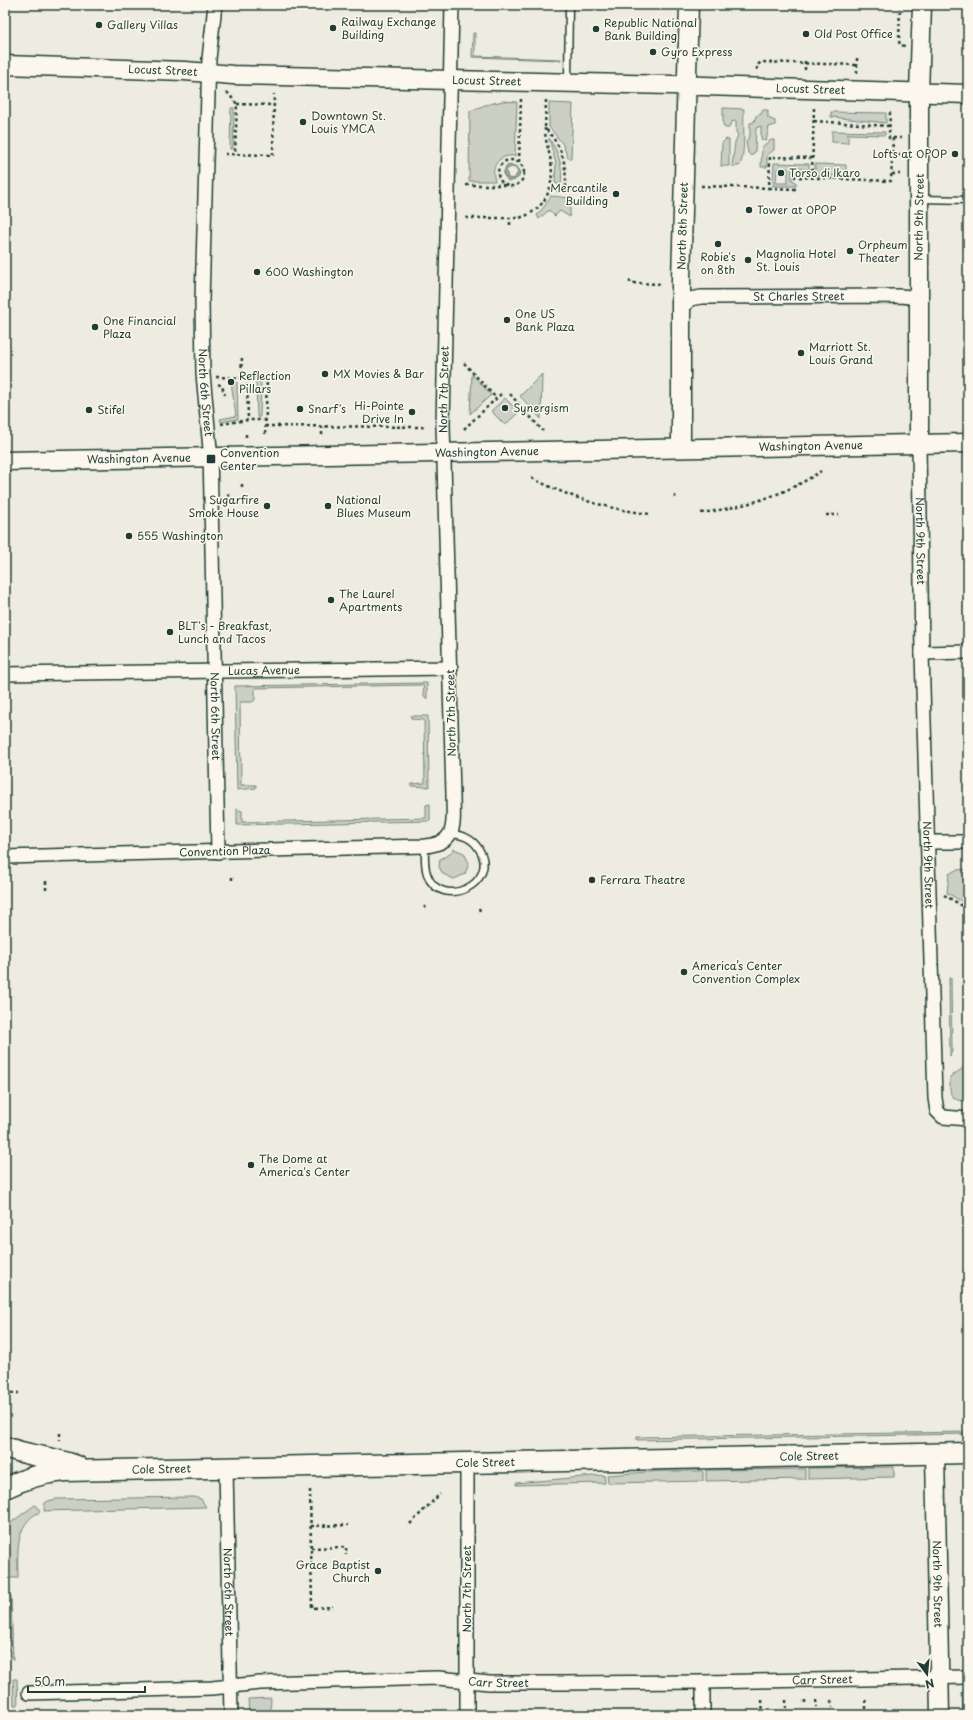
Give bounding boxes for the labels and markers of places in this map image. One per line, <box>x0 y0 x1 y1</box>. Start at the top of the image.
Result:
place label: Railway Exchange Building <box>341 13 436 43</box>
place label: Republic National Bank Building <box>604 14 697 44</box>
place label: Gallery Villas <box>107 16 178 33</box>
marker: Gallery Villas <box>94 20 104 30</box>
marker: Railway Exchange Building <box>328 23 338 33</box>
marker: Republic National Bank Building <box>591 24 601 34</box>
place label: Old Post Office <box>814 25 893 42</box>
marker: Old Post Office <box>801 29 811 39</box>
place label: Gyro Express <box>661 43 732 60</box>
marker: Gyro Express <box>648 47 658 57</box>
place label: Downtown St. Louis YMCA <box>311 107 386 137</box>
marker: Downtown St. Louis YMCA <box>298 117 308 127</box>
place label: Lofts at OPOP <box>873 145 947 162</box>
marker: Lofts at OPOP <box>950 149 960 159</box>
place label: Torso di Ikaro <box>789 164 860 181</box>
marker: Torso di Ikaro <box>776 168 786 178</box>
place label: Mercantile Building <box>550 179 608 209</box>
marker: Mercantile Building <box>611 189 621 199</box>
place label: Tower at OPOP <box>757 201 837 218</box>
marker: Tower at OPOP <box>744 205 754 215</box>
place label: Orpheum Theater <box>858 236 907 266</box>
marker: Robie's on 8th <box>713 239 723 249</box>
place label: Magnolia Hotel St. Louis <box>756 245 836 275</box>
marker: Orpheum Theater <box>845 246 855 256</box>
place label: Robie's on 8th <box>700 248 736 278</box>
marker: Magnolia Hotel St. Louis <box>743 255 753 265</box>
place label: 600 Washington <box>265 263 354 280</box>
marker: 600 Washington <box>252 267 262 277</box>
place label: One US Bank Plaza <box>515 305 575 335</box>
place label: One Financial Plaza <box>103 312 176 342</box>
marker: One US Bank Plaza <box>502 315 512 325</box>
marker: One Financial Plaza <box>90 322 100 332</box>
place label: Marriott St. Louis Grand <box>809 338 873 368</box>
marker: Marriott St. Louis Grand <box>796 348 806 358</box>
place label: MX Movies & Bar <box>333 365 424 382</box>
place label: Reflection Pillars <box>239 367 291 397</box>
marker: MX Movies & Bar <box>320 369 330 379</box>
marker: Reflection Pillars <box>226 377 236 387</box>
place label: Hi-Pointe Drive In <box>354 397 404 427</box>
place label: Synergism <box>513 399 569 416</box>
place label: Snarf's <box>308 400 346 417</box>
place label: Stifel <box>97 401 125 418</box>
marker: Synergism <box>500 403 510 413</box>
marker: Snarf's <box>295 404 305 414</box>
marker: Stifel <box>84 405 94 415</box>
marker: Hi-Pointe Drive In <box>407 407 417 417</box>
place label: Convention Center <box>220 444 279 474</box>
marker: Convention Center <box>205 453 217 465</box>
place label: Sugarfire Smoke House <box>188 491 259 521</box>
place label: National Blues Museum <box>336 491 411 521</box>
marker: Sugarfire Smoke House <box>262 501 272 511</box>
marker: National Blues Museum <box>323 501 333 511</box>
place label: 555 Washington <box>137 527 223 544</box>
marker: 555 Washington <box>124 531 134 541</box>
place label: The Laurel Apartments <box>339 585 403 615</box>
marker: The Laurel Apartments <box>326 595 336 605</box>
place label: BLT's - Breakfast, Lunch and Tacos <box>178 617 272 647</box>
marker: BLT's - Breakfast, Lunch and Tacos <box>165 627 175 637</box>
place label: Ferrara Theatre <box>600 871 685 888</box>
marker: Ferrara Theatre <box>587 875 597 885</box>
place label: America’s Center Convention Complex <box>692 957 800 987</box>
marker: America’s Center Convention Complex <box>679 967 689 977</box>
place label: The Dome at America's Center <box>259 1150 351 1180</box>
marker: The Dome at America's Center <box>246 1160 256 1170</box>
place label: Grace Baptist Church <box>296 1556 370 1586</box>
marker: Grace Baptist Church <box>373 1566 383 1576</box>

